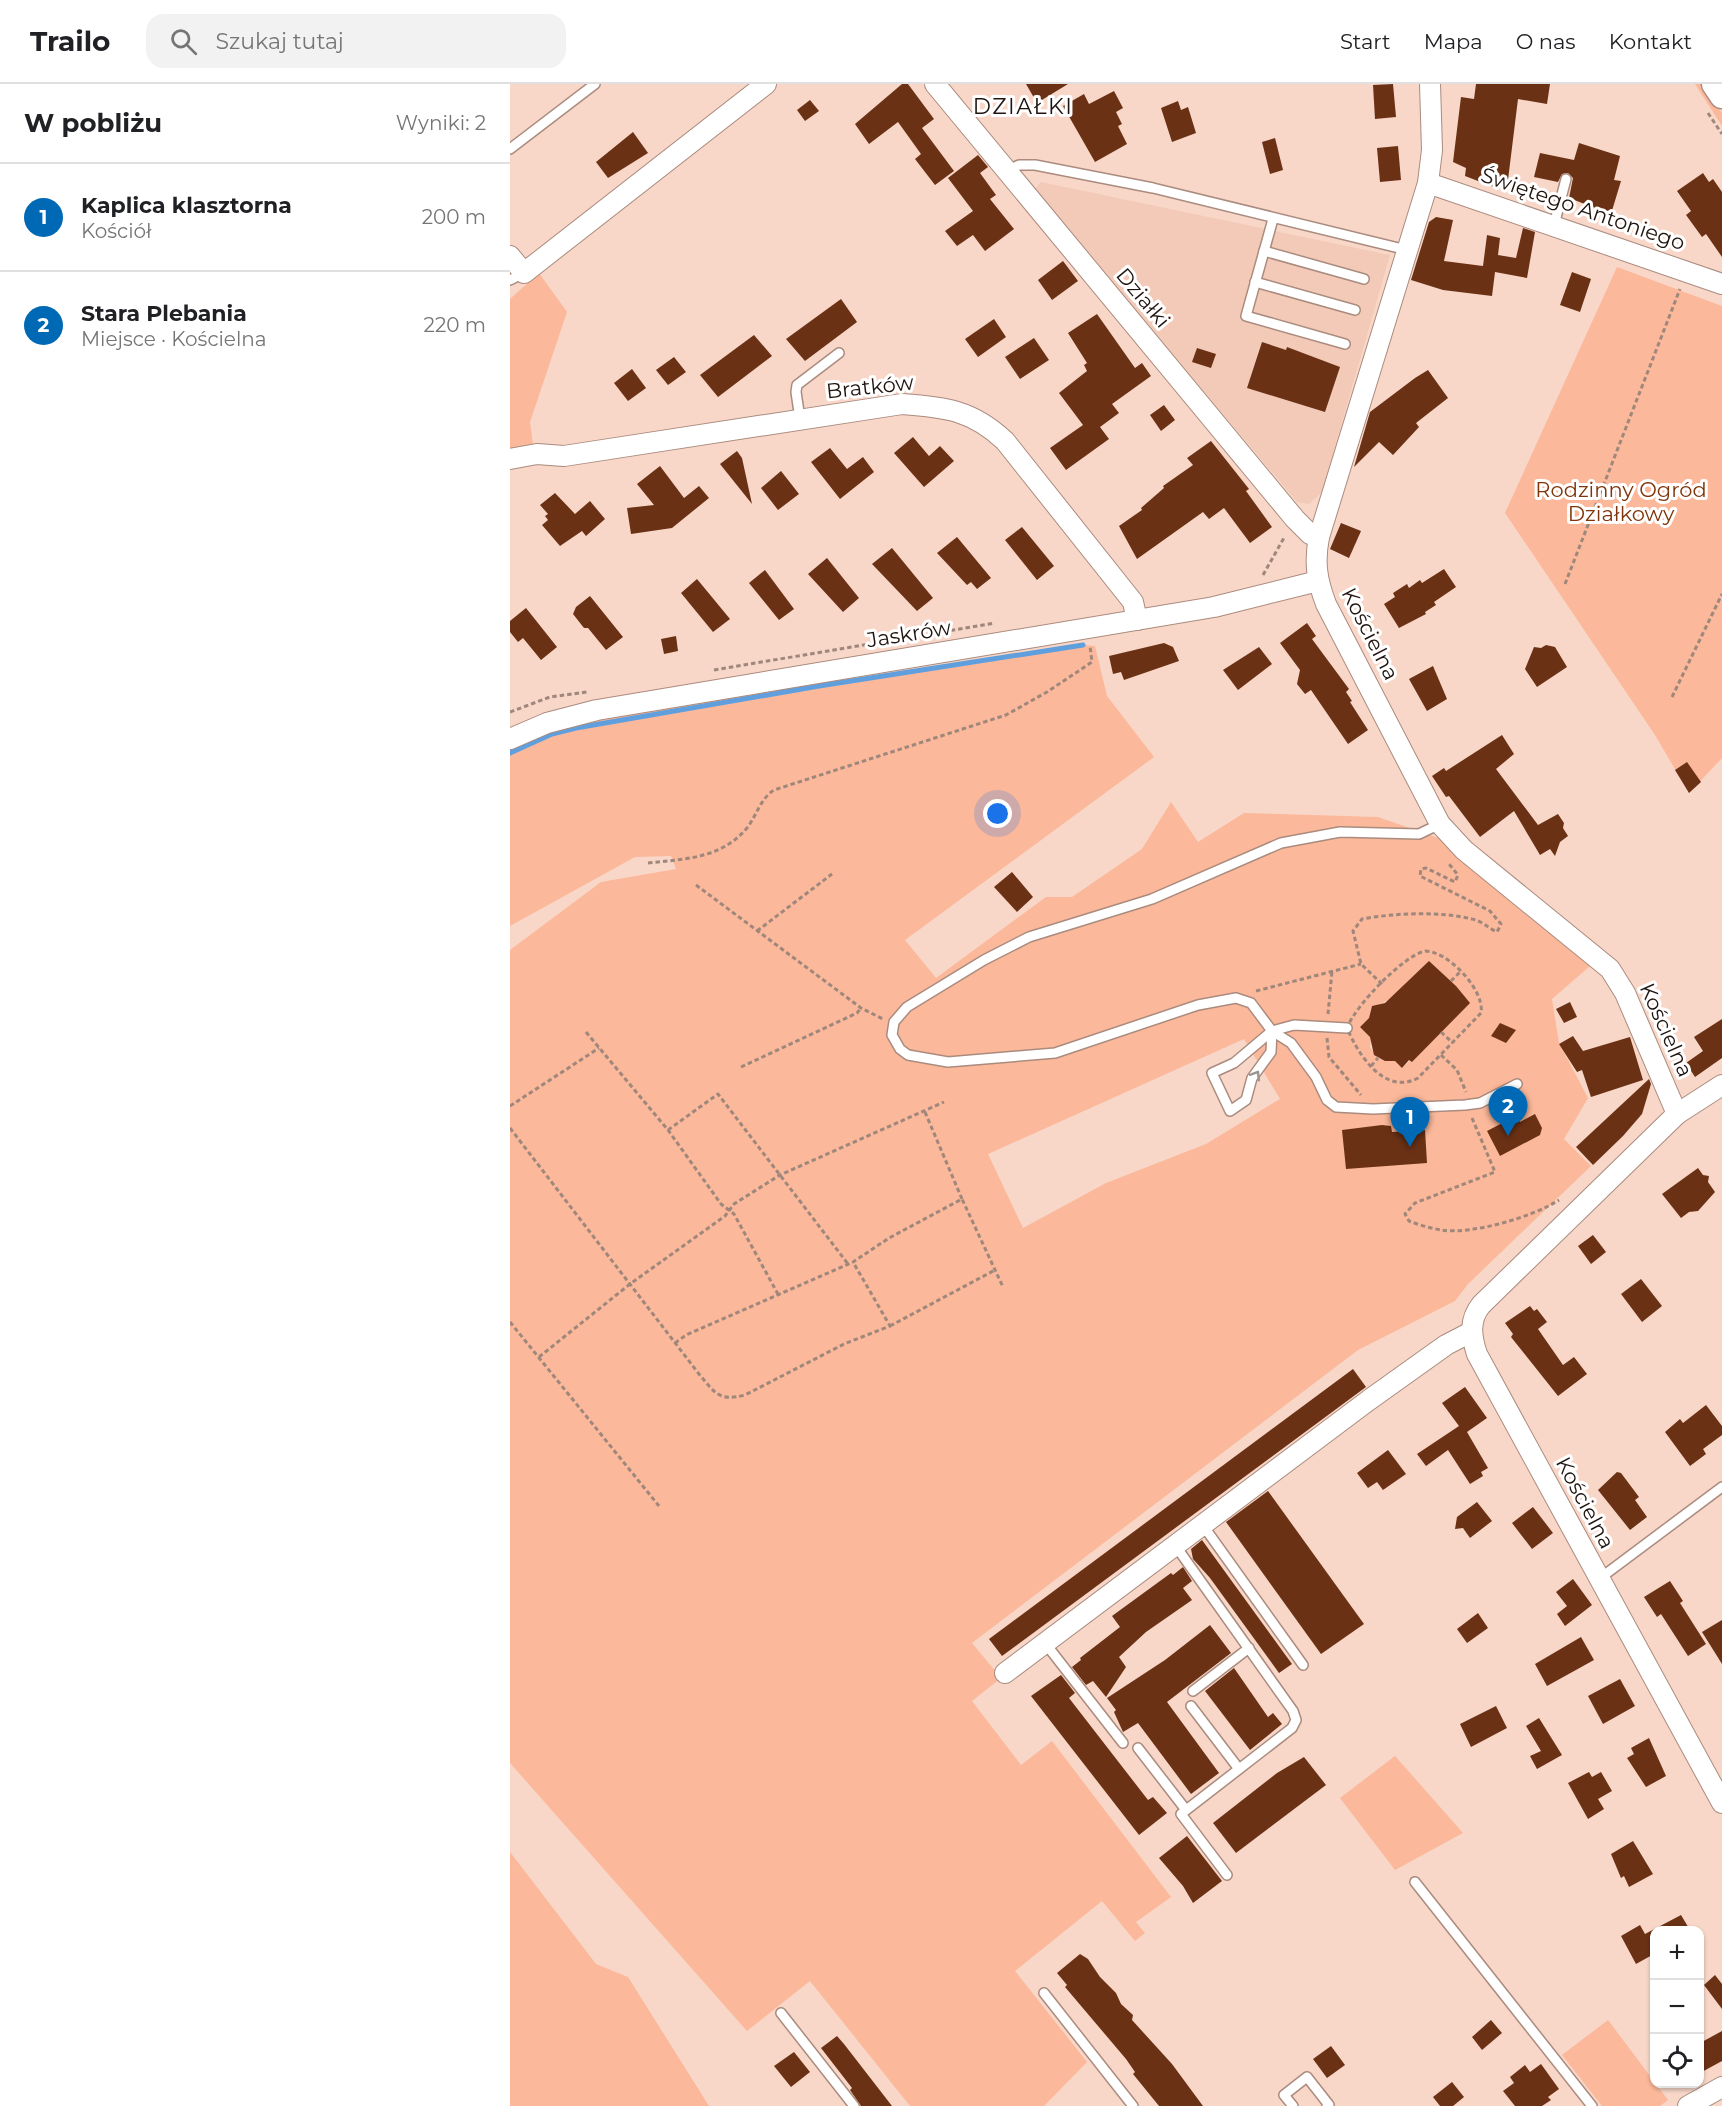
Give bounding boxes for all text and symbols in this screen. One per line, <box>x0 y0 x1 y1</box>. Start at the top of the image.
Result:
search box <box>146 14 566 68</box>
text: Trailo <box>30 24 110 58</box>
icon: search <box>167 25 200 58</box>
text: Szukaj tutaj <box>215 28 344 55</box>
text: Start <box>1340 29 1391 54</box>
text: Mapa <box>1424 29 1483 54</box>
text: O nas <box>1516 29 1576 54</box>
text: Kontakt <box>1609 29 1692 54</box>
district label: DZIAŁKI <box>973 93 1073 120</box>
text: W pobliżu <box>24 107 162 139</box>
text: Wyniki: 2 <box>396 111 486 135</box>
street label: Świętego Antoniego <box>1478 162 1688 255</box>
text: Kaplica klasztorna <box>81 192 292 219</box>
text: 1 <box>40 205 47 229</box>
text: 200 m <box>422 205 486 229</box>
text: Kościół <box>81 219 152 243</box>
street label: Działki <box>1111 263 1176 333</box>
text: Stara Plebania <box>81 300 247 327</box>
text: 2 <box>38 313 49 337</box>
text: 220 m <box>424 313 486 337</box>
text: Miejsce · Kościelna <box>81 327 267 351</box>
street label: Bratków <box>825 369 915 404</box>
park label: Rodzinny Ogród Działkowy <box>1535 477 1707 526</box>
street label: Kościelna <box>1337 584 1404 684</box>
street label: Jaskrów <box>864 614 953 653</box>
your location <box>983 799 1012 828</box>
street label: Kościelna <box>1635 979 1698 1081</box>
one-way arrow <box>1249 1070 1260 1081</box>
pin: 2 <box>1488 1086 1528 1136</box>
pin: 1 <box>1390 1098 1430 1147</box>
street label: Kościelna <box>1551 1453 1620 1553</box>
map controls <box>1650 1926 1704 2088</box>
button: + <box>1650 1926 1704 1980</box>
button: − <box>1650 1980 1704 2034</box>
button: locate <box>1650 2034 1704 2088</box>

